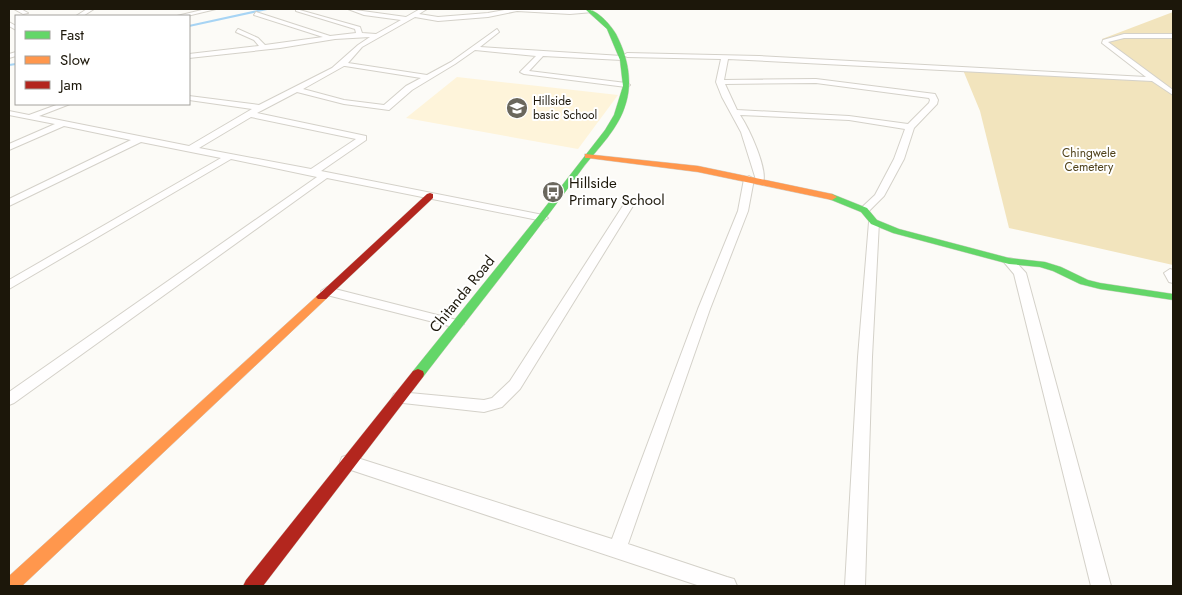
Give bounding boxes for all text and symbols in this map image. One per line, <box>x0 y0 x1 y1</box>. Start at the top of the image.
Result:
legend <box>15 15 190 105</box>
text: Fast <box>60 24 84 46</box>
text: Slow <box>60 49 91 71</box>
text: Jam <box>58 74 83 96</box>
place label: Hillside basic School <box>533 92 597 124</box>
school or university icon: Hillside basic School <box>505 96 529 120</box>
park label: Chingwele Cemetery <box>1062 144 1116 176</box>
place label: Hillside Primary School <box>569 172 665 211</box>
bus stop icon: Hillside Primary School <box>541 180 565 204</box>
street label: Chitanda Road <box>424 251 500 337</box>

